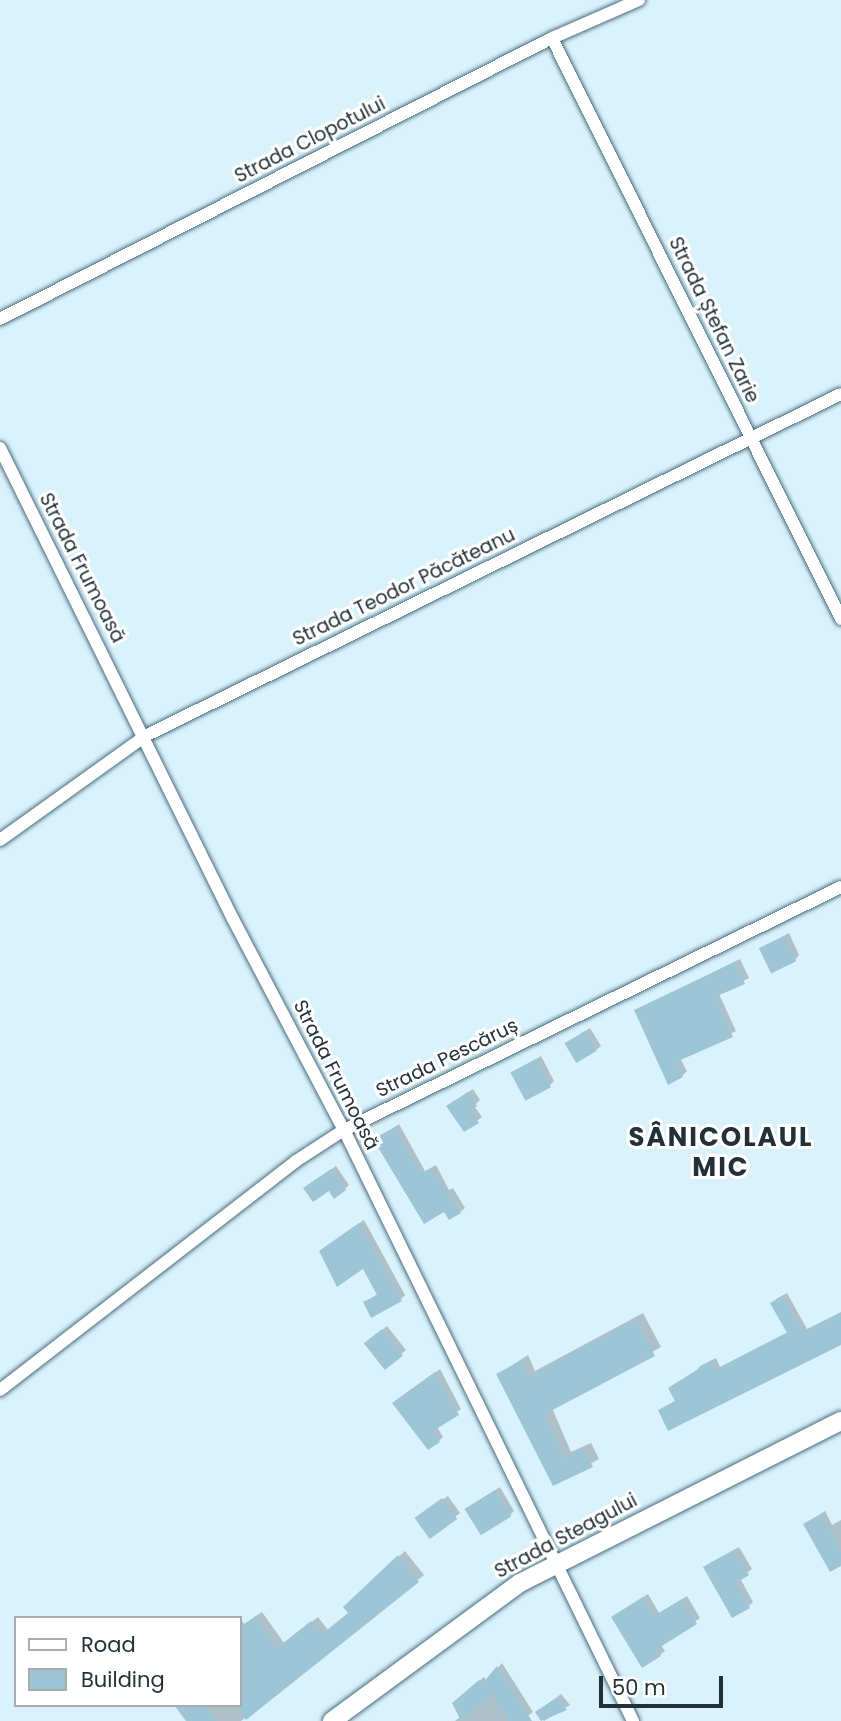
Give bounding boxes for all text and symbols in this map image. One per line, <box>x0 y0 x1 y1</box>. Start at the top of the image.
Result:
street label: Strada Clopotului <box>231 92 389 188</box>
street label: Strada Ștefan Zarie <box>664 233 764 407</box>
street label: Strada Frumoasă <box>34 489 130 647</box>
street label: Strada Teodor Păcăteanu <box>289 523 519 651</box>
street label: Strada Frumoasă <box>288 996 384 1154</box>
street label: Strada Pescăruș <box>372 1014 522 1102</box>
district label: SÂNICOLAUL MIC <box>630 1122 812 1184</box>
street label: Strada Steagului <box>491 1489 641 1583</box>
legend <box>14 1616 242 1707</box>
text: Road <box>81 1630 136 1659</box>
scale bar <box>603 1662 727 1706</box>
text: Building <box>81 1665 165 1694</box>
text: 50 m <box>612 1673 666 1702</box>

